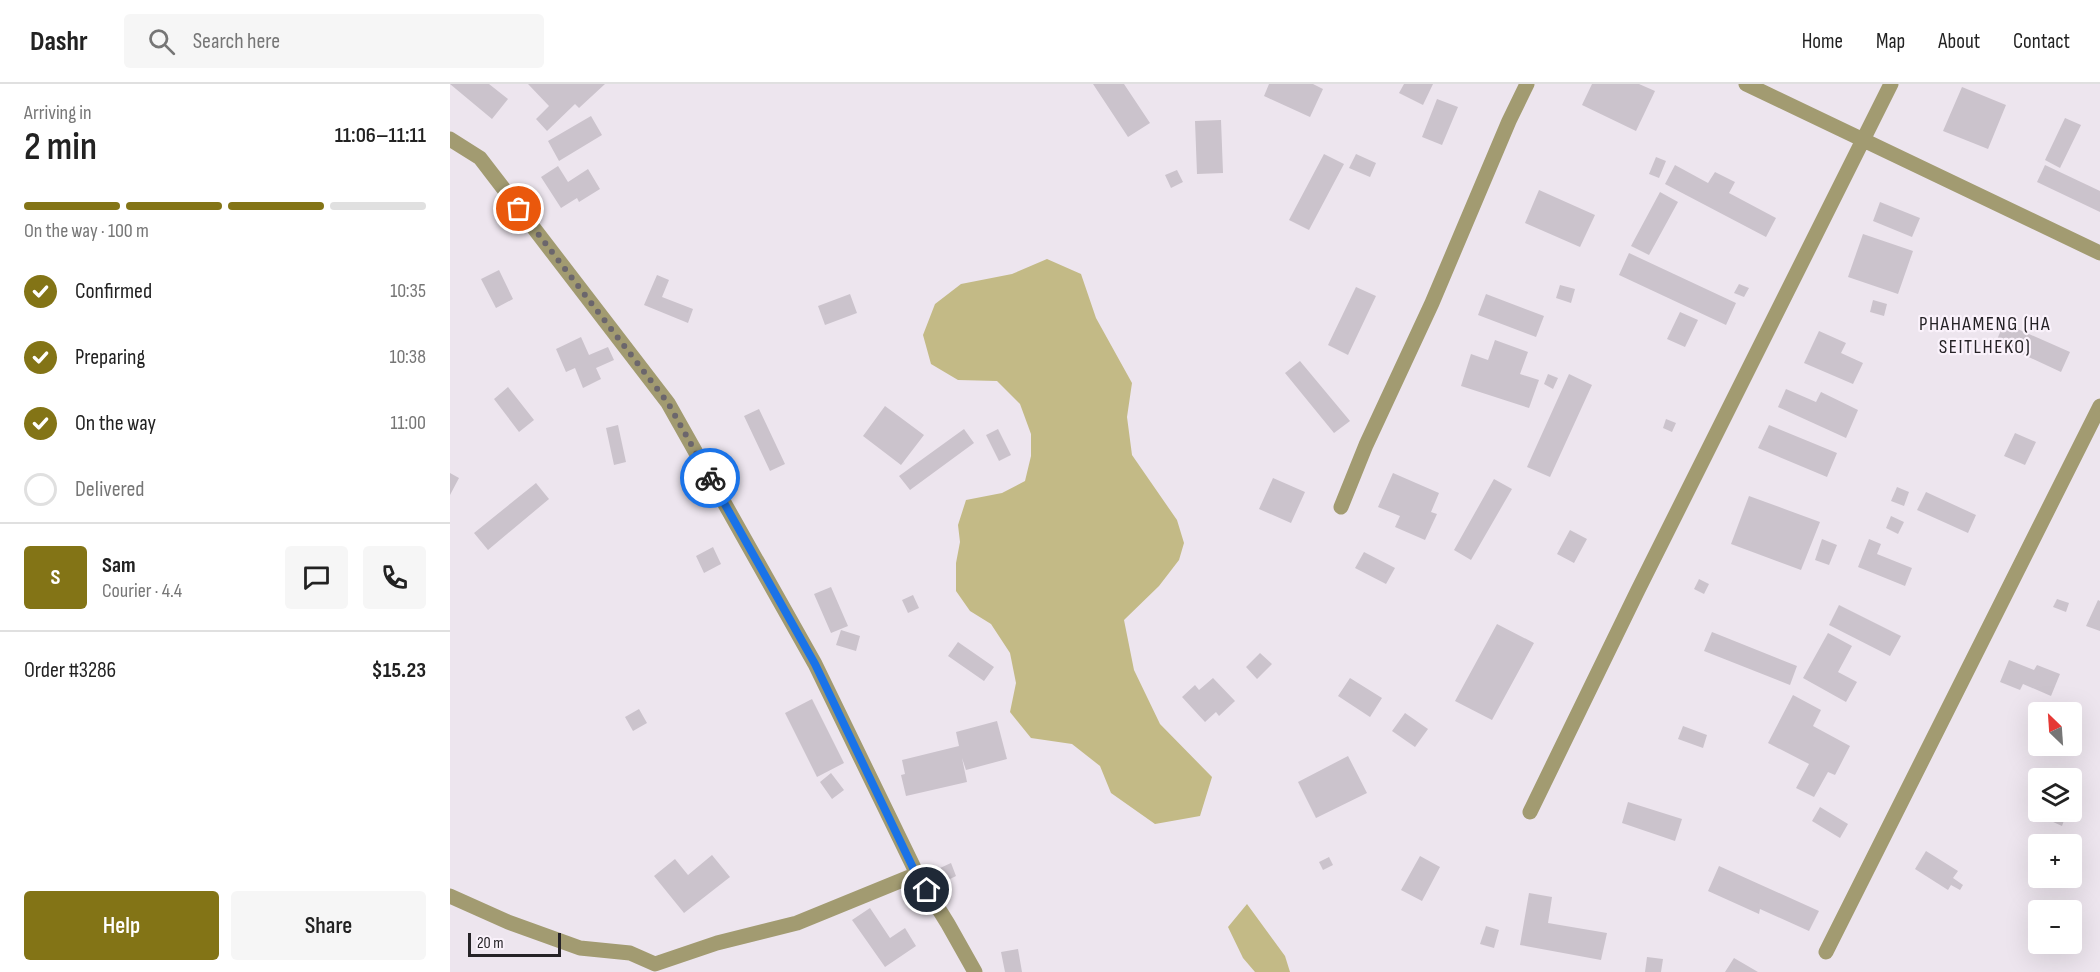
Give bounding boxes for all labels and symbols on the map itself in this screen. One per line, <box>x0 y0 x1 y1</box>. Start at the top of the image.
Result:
pin <box>493 183 544 234</box>
district label: PHAHAMENG (HA SEITLHEKO) <box>1919 312 2051 359</box>
courier <box>680 448 740 508</box>
north arrow <box>2028 702 2082 756</box>
pin <box>901 864 952 915</box>
scale bar <box>468 930 561 958</box>

